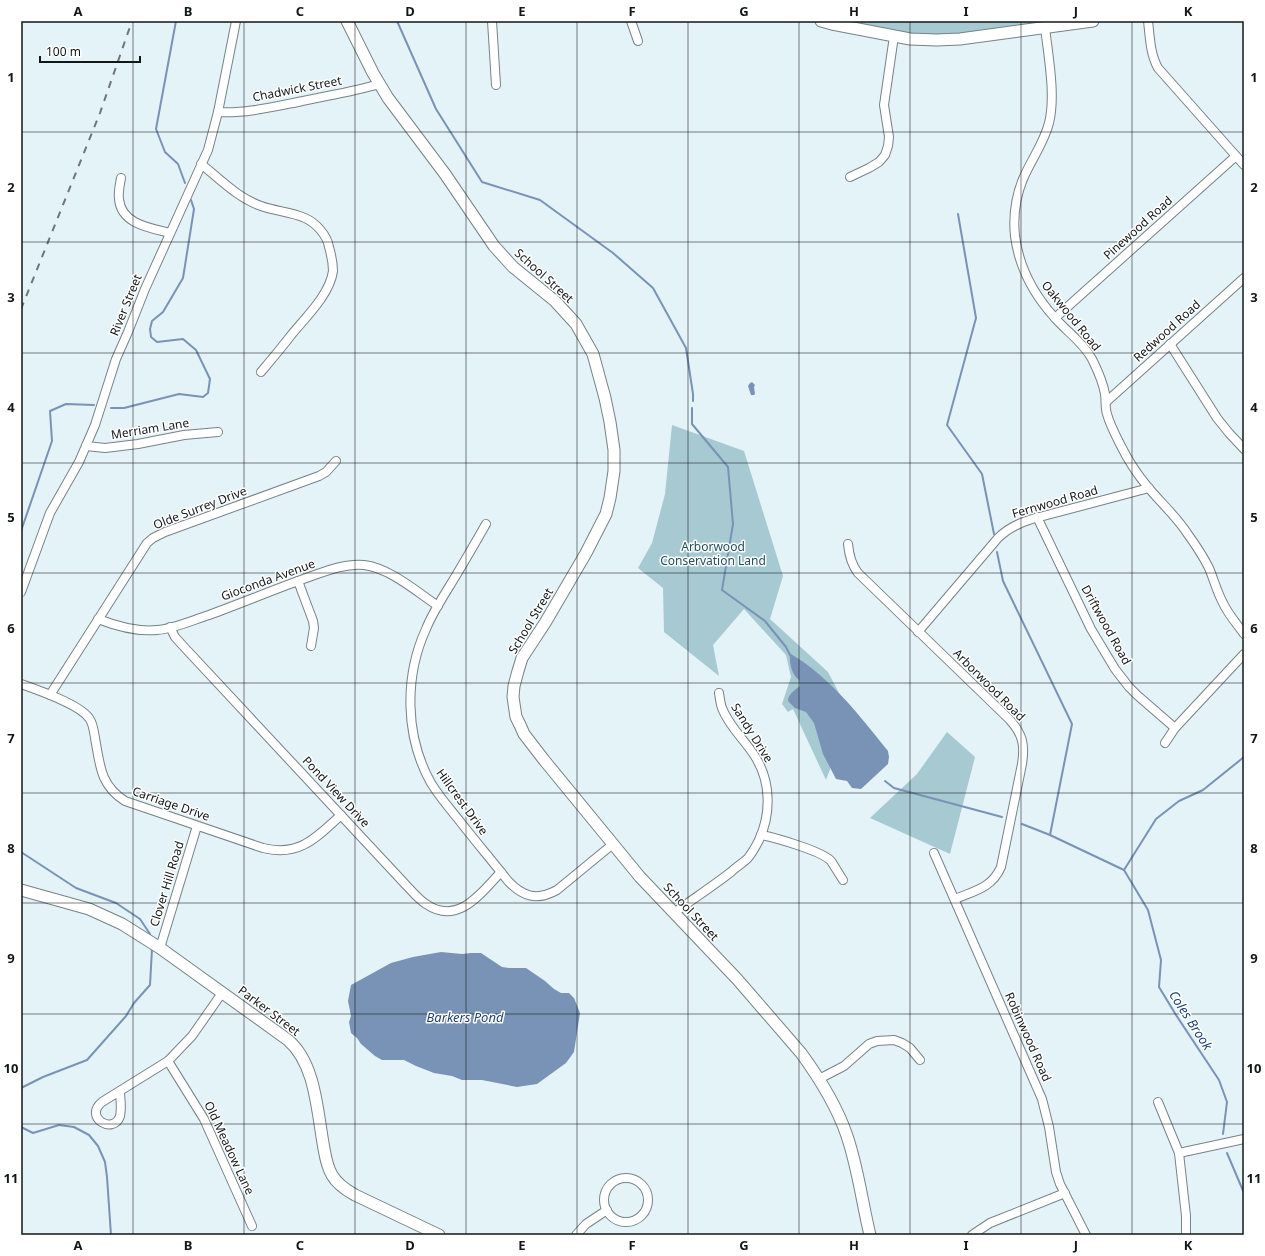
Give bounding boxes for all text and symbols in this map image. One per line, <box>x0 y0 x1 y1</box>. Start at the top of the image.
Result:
text: A <box>74 2 83 20</box>
text: B <box>184 2 192 20</box>
text: C <box>296 2 304 20</box>
text: D <box>405 2 415 20</box>
text: E <box>518 2 526 20</box>
text: F <box>628 2 636 20</box>
text: G <box>739 2 749 20</box>
text: H <box>849 2 859 20</box>
text: I <box>963 2 969 20</box>
text: J <box>1073 2 1078 20</box>
text: K <box>1184 2 1193 20</box>
scale bar <box>40 38 140 64</box>
text: 100 m <box>46 43 81 60</box>
text: 1 <box>7 68 15 86</box>
text: 1 <box>1250 68 1258 86</box>
street label: Chadwick Street <box>251 71 344 105</box>
text: 2 <box>7 178 15 196</box>
text: 2 <box>1250 178 1258 196</box>
street label: Pinewood Road <box>1099 192 1176 263</box>
street label: School Street <box>511 245 578 307</box>
street label: River Street <box>105 271 146 338</box>
street label: Oakwood Road <box>1038 277 1105 354</box>
text: 3 <box>7 288 15 306</box>
text: 3 <box>1250 288 1258 306</box>
street label: Redwood Road <box>1129 296 1204 365</box>
text: 4 <box>7 398 15 416</box>
text: 4 <box>1250 398 1258 416</box>
street label: Merriam Lane <box>110 414 190 443</box>
street label: Fernwood Road <box>1010 481 1100 522</box>
street label: Olde Surrey Drive <box>151 482 249 533</box>
text: 5 <box>7 508 15 526</box>
text: 5 <box>1250 508 1258 526</box>
park label: Arborwood Conservation Land <box>660 538 766 569</box>
street label: Gioconda Avenue <box>218 555 317 604</box>
street label: Driftwood Road <box>1078 582 1135 668</box>
street label: School Street <box>504 584 557 657</box>
text: 6 <box>7 619 15 637</box>
text: 6 <box>1250 619 1258 637</box>
street label: Arborwood Road <box>950 645 1029 724</box>
street label: Sandy Drive <box>727 700 778 766</box>
text: 7 <box>7 729 15 747</box>
text: 7 <box>1250 729 1258 747</box>
street label: Pond View Drive <box>299 752 374 831</box>
street label: Hillcrest Drive <box>433 765 492 839</box>
street label: Carriage Drive <box>130 782 212 825</box>
text: 8 <box>7 839 15 857</box>
street label: Clover Hill Road <box>145 839 188 929</box>
text: 8 <box>1250 839 1258 857</box>
street label: School Street <box>660 879 723 945</box>
text: 9 <box>7 949 15 967</box>
text: 9 <box>1250 949 1258 967</box>
street label: Parker Street <box>235 982 304 1040</box>
water label: Coles Brook <box>1165 987 1217 1054</box>
street label: Robinwood Road <box>1001 990 1056 1084</box>
water label: Barkers Pond <box>427 1008 504 1026</box>
text: 10 <box>4 1059 18 1077</box>
text: 10 <box>1247 1059 1261 1077</box>
street label: Old Meadow Lane <box>200 1098 259 1198</box>
text: 11 <box>4 1169 18 1187</box>
text: 11 <box>1247 1169 1261 1187</box>
text: A <box>74 1236 83 1254</box>
text: B <box>184 1236 192 1254</box>
text: C <box>296 1236 304 1254</box>
text: D <box>405 1236 415 1254</box>
text: E <box>518 1236 526 1254</box>
text: F <box>628 1236 636 1254</box>
text: G <box>739 1236 749 1254</box>
text: H <box>849 1236 859 1254</box>
text: I <box>963 1236 969 1254</box>
text: J <box>1073 1236 1078 1254</box>
text: K <box>1184 1236 1193 1254</box>

